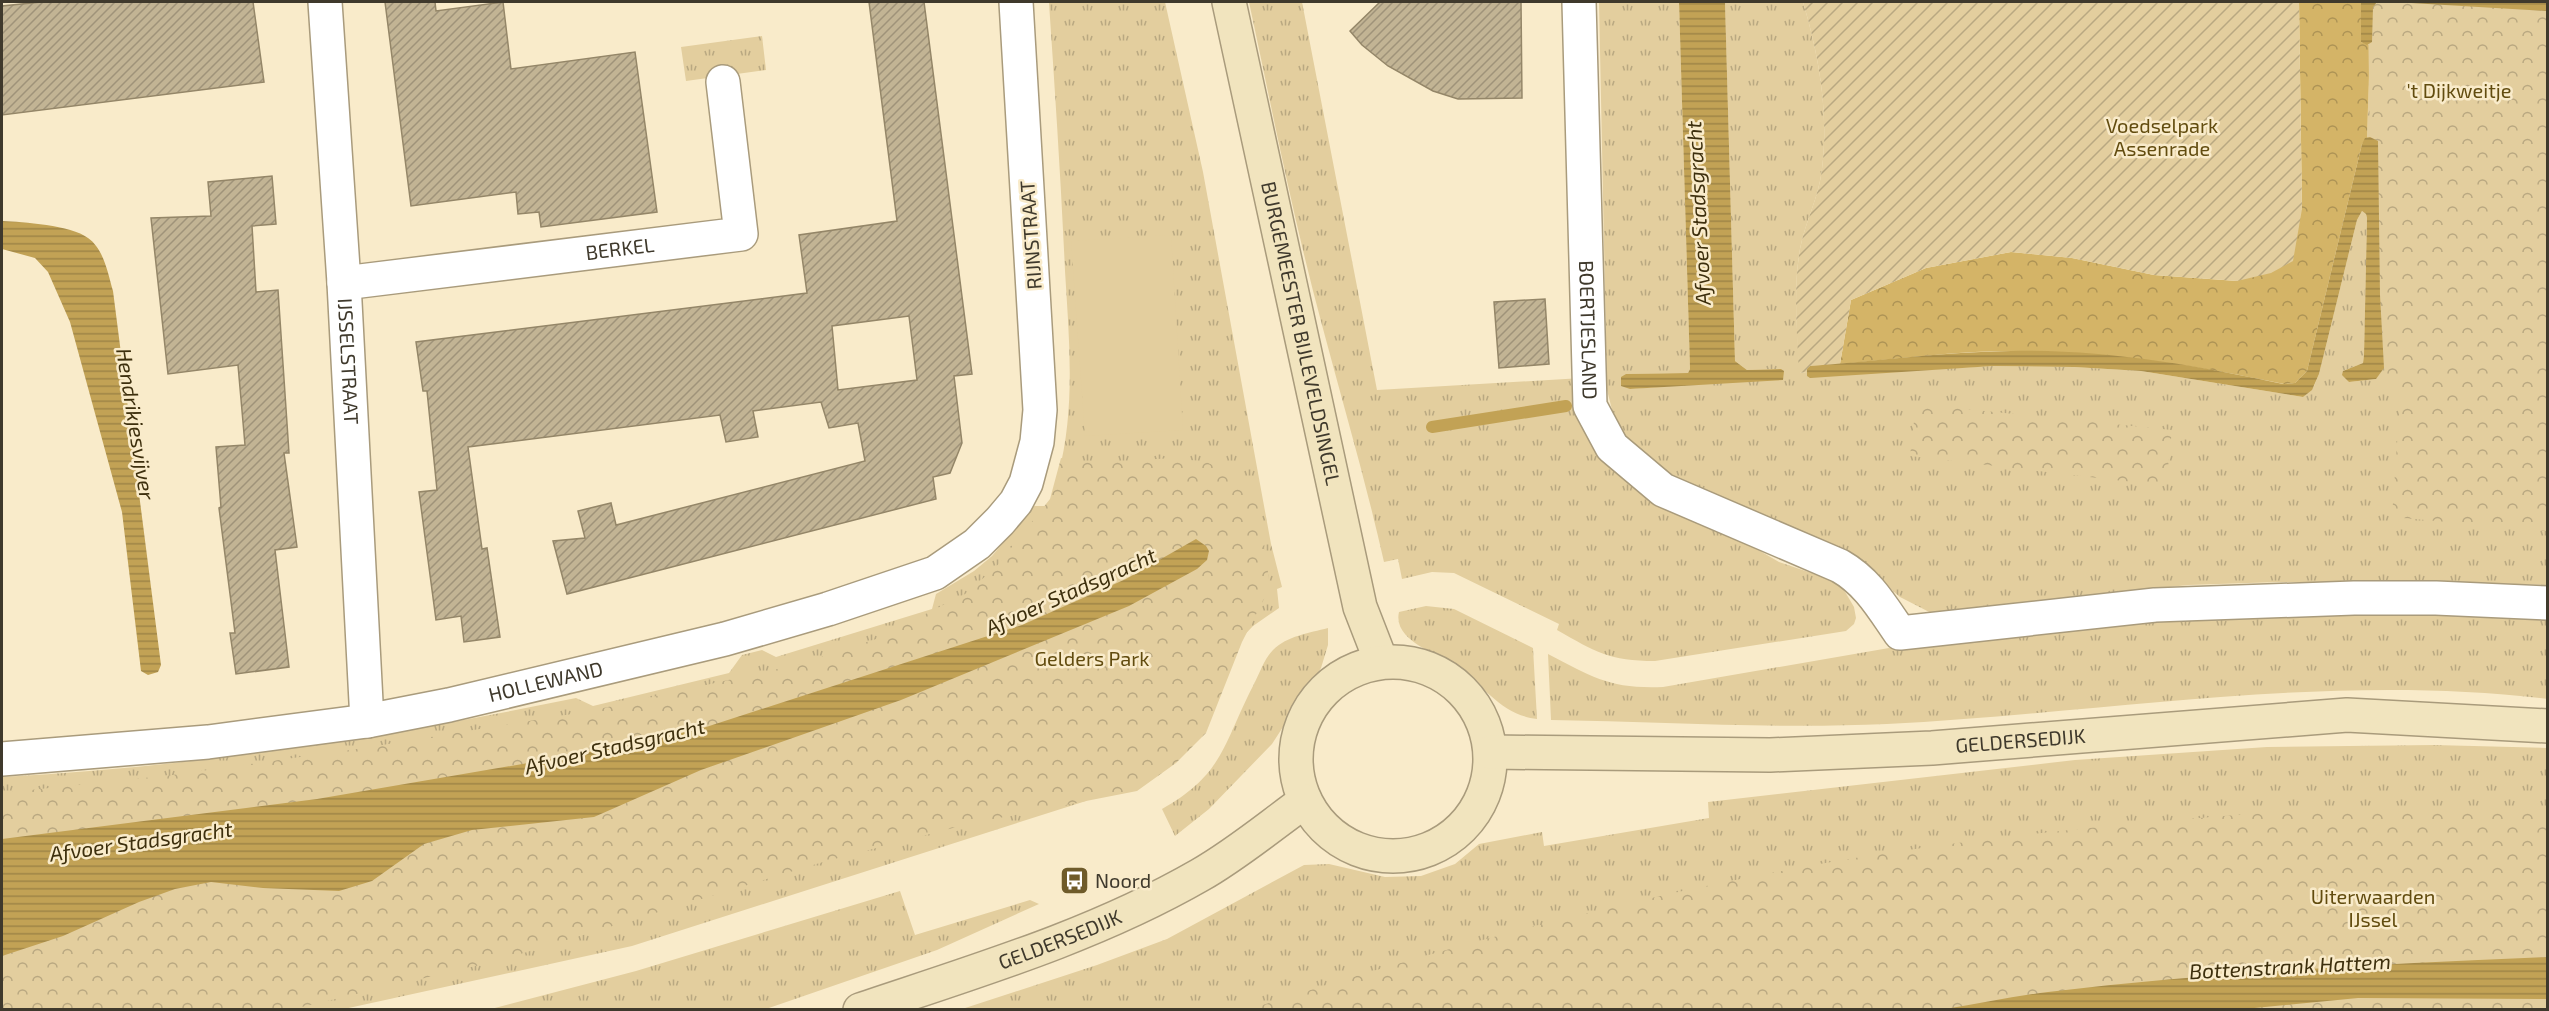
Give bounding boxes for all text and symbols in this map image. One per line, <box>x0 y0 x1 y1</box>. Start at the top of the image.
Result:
park label: 't Dijkweitje <box>2406 78 2512 102</box>
park label: Voedselpark Assenrade <box>2106 113 2218 160</box>
water label: Afvoer Stadsgracht <box>1680 120 1715 307</box>
street label: RIJNSTRAAT <box>1014 179 1046 290</box>
street label: BURGEMEESTER BIJLEVELDSINGEL <box>1257 179 1346 487</box>
street label: BERKEL <box>584 232 656 264</box>
street label: BOERTJESLAND <box>1575 260 1603 400</box>
street label: IJSSELSTRAAT <box>334 297 364 425</box>
water label: Hendrikjesvijver <box>111 346 161 502</box>
water label: Afvoer Stadsgracht <box>980 542 1160 640</box>
park label: Gelders Park <box>1035 646 1149 670</box>
street label: HOLLEWAND <box>486 656 605 706</box>
water label: Afvoer Stadsgracht <box>521 713 707 779</box>
street label: GELDERSEDIJK <box>1954 723 2087 757</box>
water label: Afvoer Stadsgracht <box>47 815 234 866</box>
bus stop icon: Noord <box>1058 865 1090 897</box>
place label: Noord <box>1095 868 1151 892</box>
park label: Uiterwaarden IJssel <box>2311 884 2435 931</box>
street label: GELDERSEDIJK <box>995 903 1125 974</box>
water label: Bottenstrank Hattem <box>2188 948 2391 983</box>

